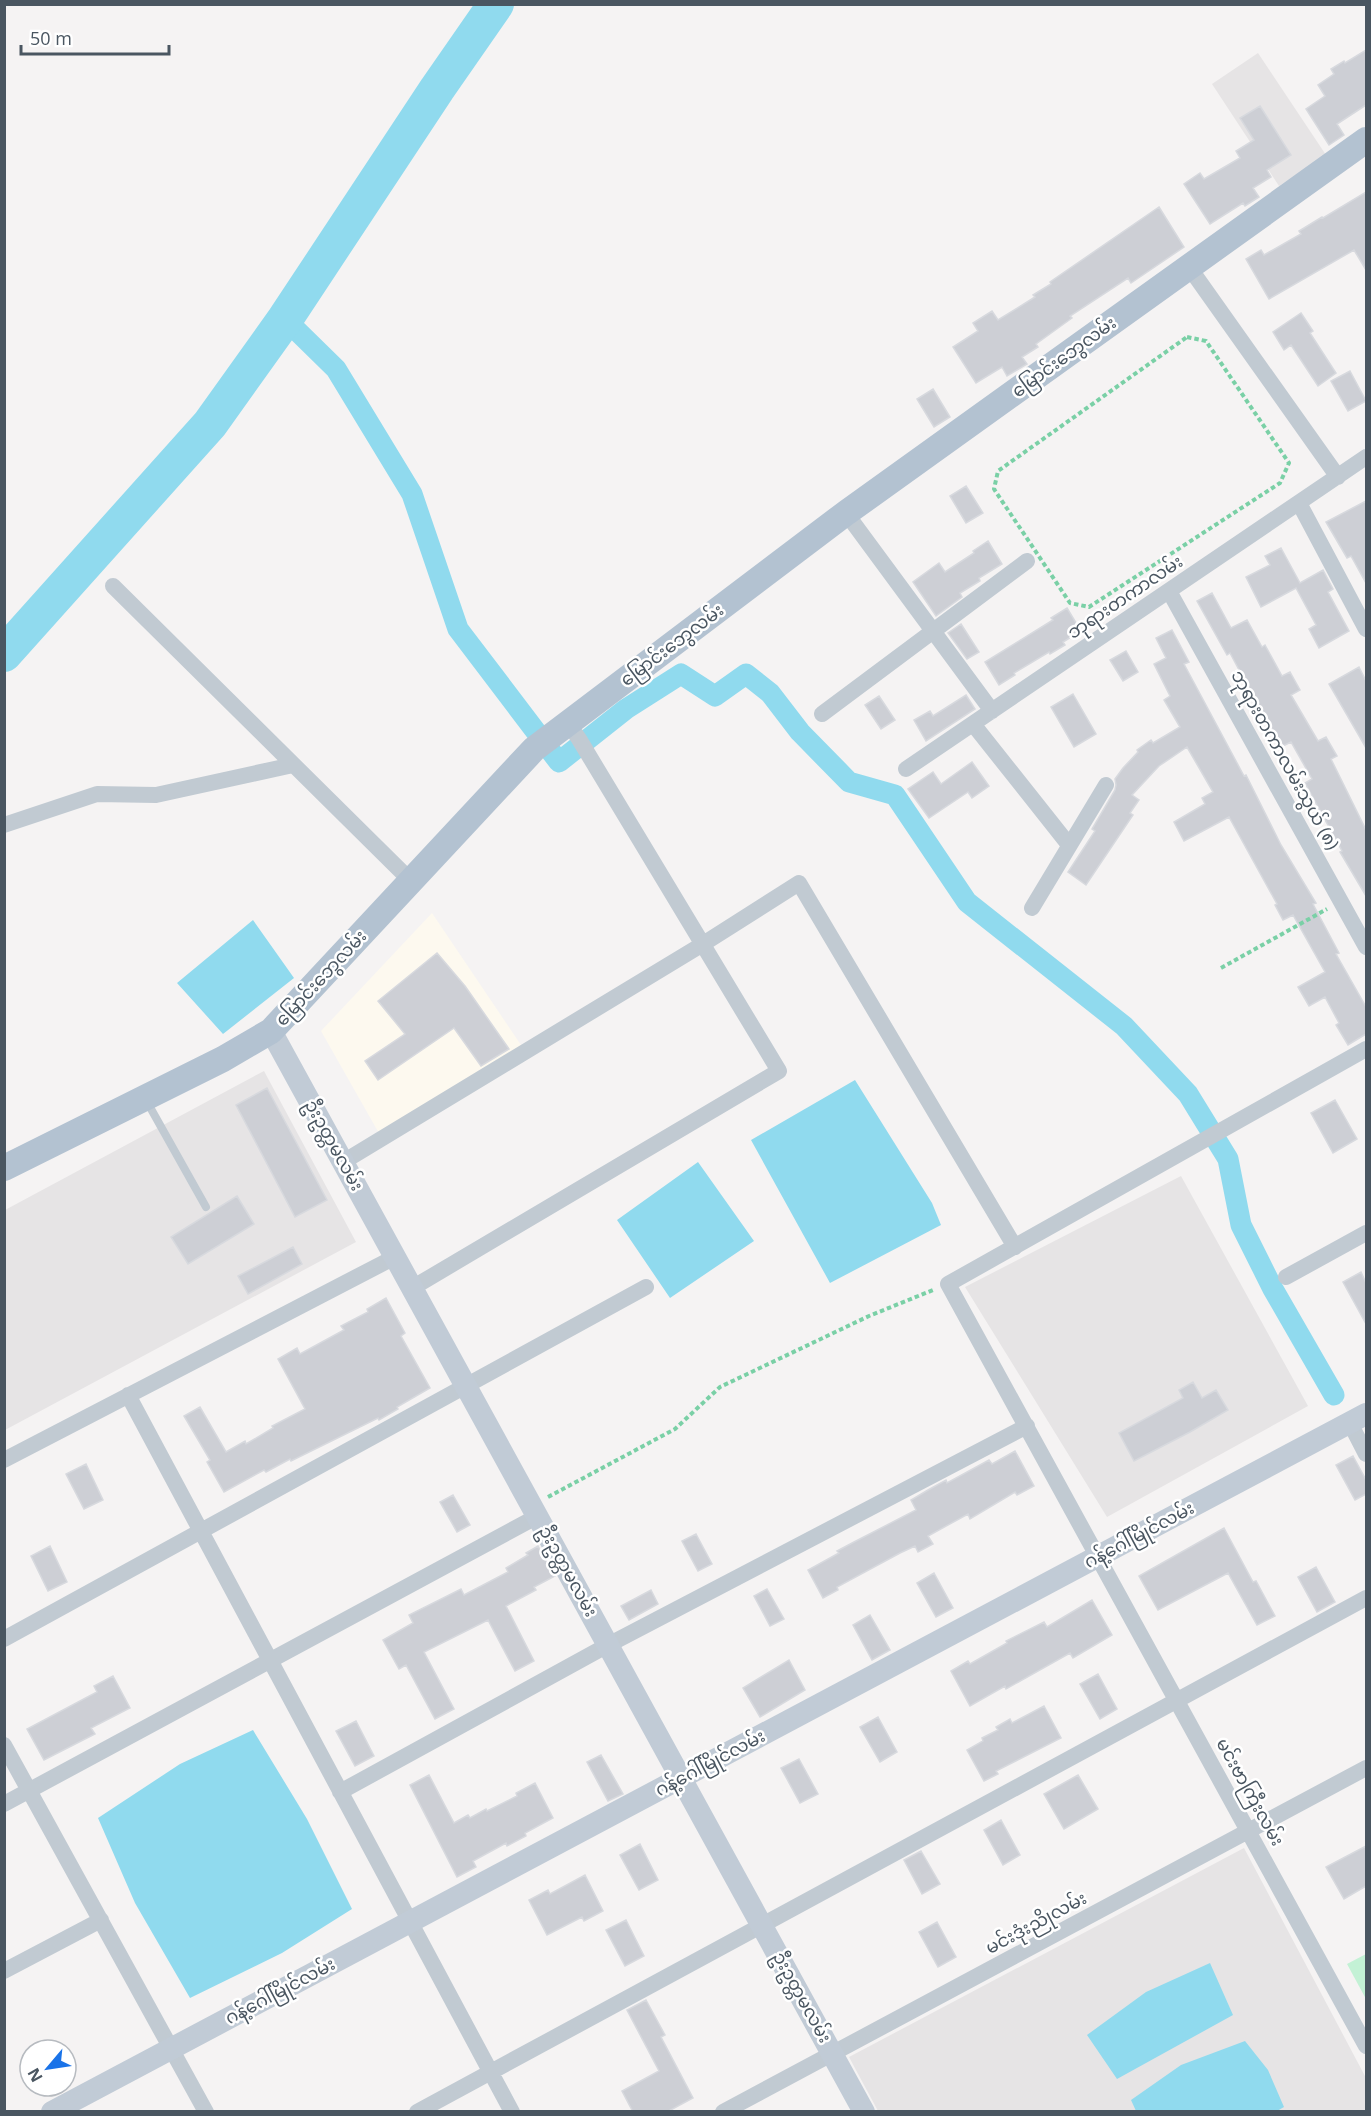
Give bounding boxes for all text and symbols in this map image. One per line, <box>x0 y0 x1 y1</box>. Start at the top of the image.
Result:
scale bar <box>21 18 170 56</box>
text: 50 m <box>30 26 72 50</box>
street label: မြောင်းဘွေလမ်း <box>1006 310 1123 405</box>
street label: ဘုရားတကာလမ်း <box>1062 549 1189 647</box>
street label: မြောင်းဘွေလမ်း <box>615 597 730 694</box>
street label: ဘုရားတကာလမ်းသွယ် (၈) <box>1223 665 1345 856</box>
street label: မြောင်းဘွေလမ်း <box>269 924 374 1033</box>
street label: ဦးဥတ္တမလမ်း <box>296 1094 370 1196</box>
street label: ဂန့်ဂေါ်မြိုင်လမ်း <box>1079 1494 1200 1577</box>
street label: ဦးဥတ္တမလမ်း <box>530 1520 604 1622</box>
street label: ဂန့်ဂေါ်မြိုင်လမ်း <box>650 1722 771 1805</box>
street label: မင်းဗာကြီးလမ်း <box>1208 1733 1291 1852</box>
street label: မင်းဒုံးညိုလမ်း <box>980 1885 1092 1962</box>
street label: ဦးဥတ္တမလမ်း <box>764 1946 838 2048</box>
street label: ဂန့်ဂေါ်မြိုင်လမ်း <box>220 1950 341 2033</box>
north arrow <box>18 2038 78 2098</box>
text: N <box>22 2064 48 2086</box>

